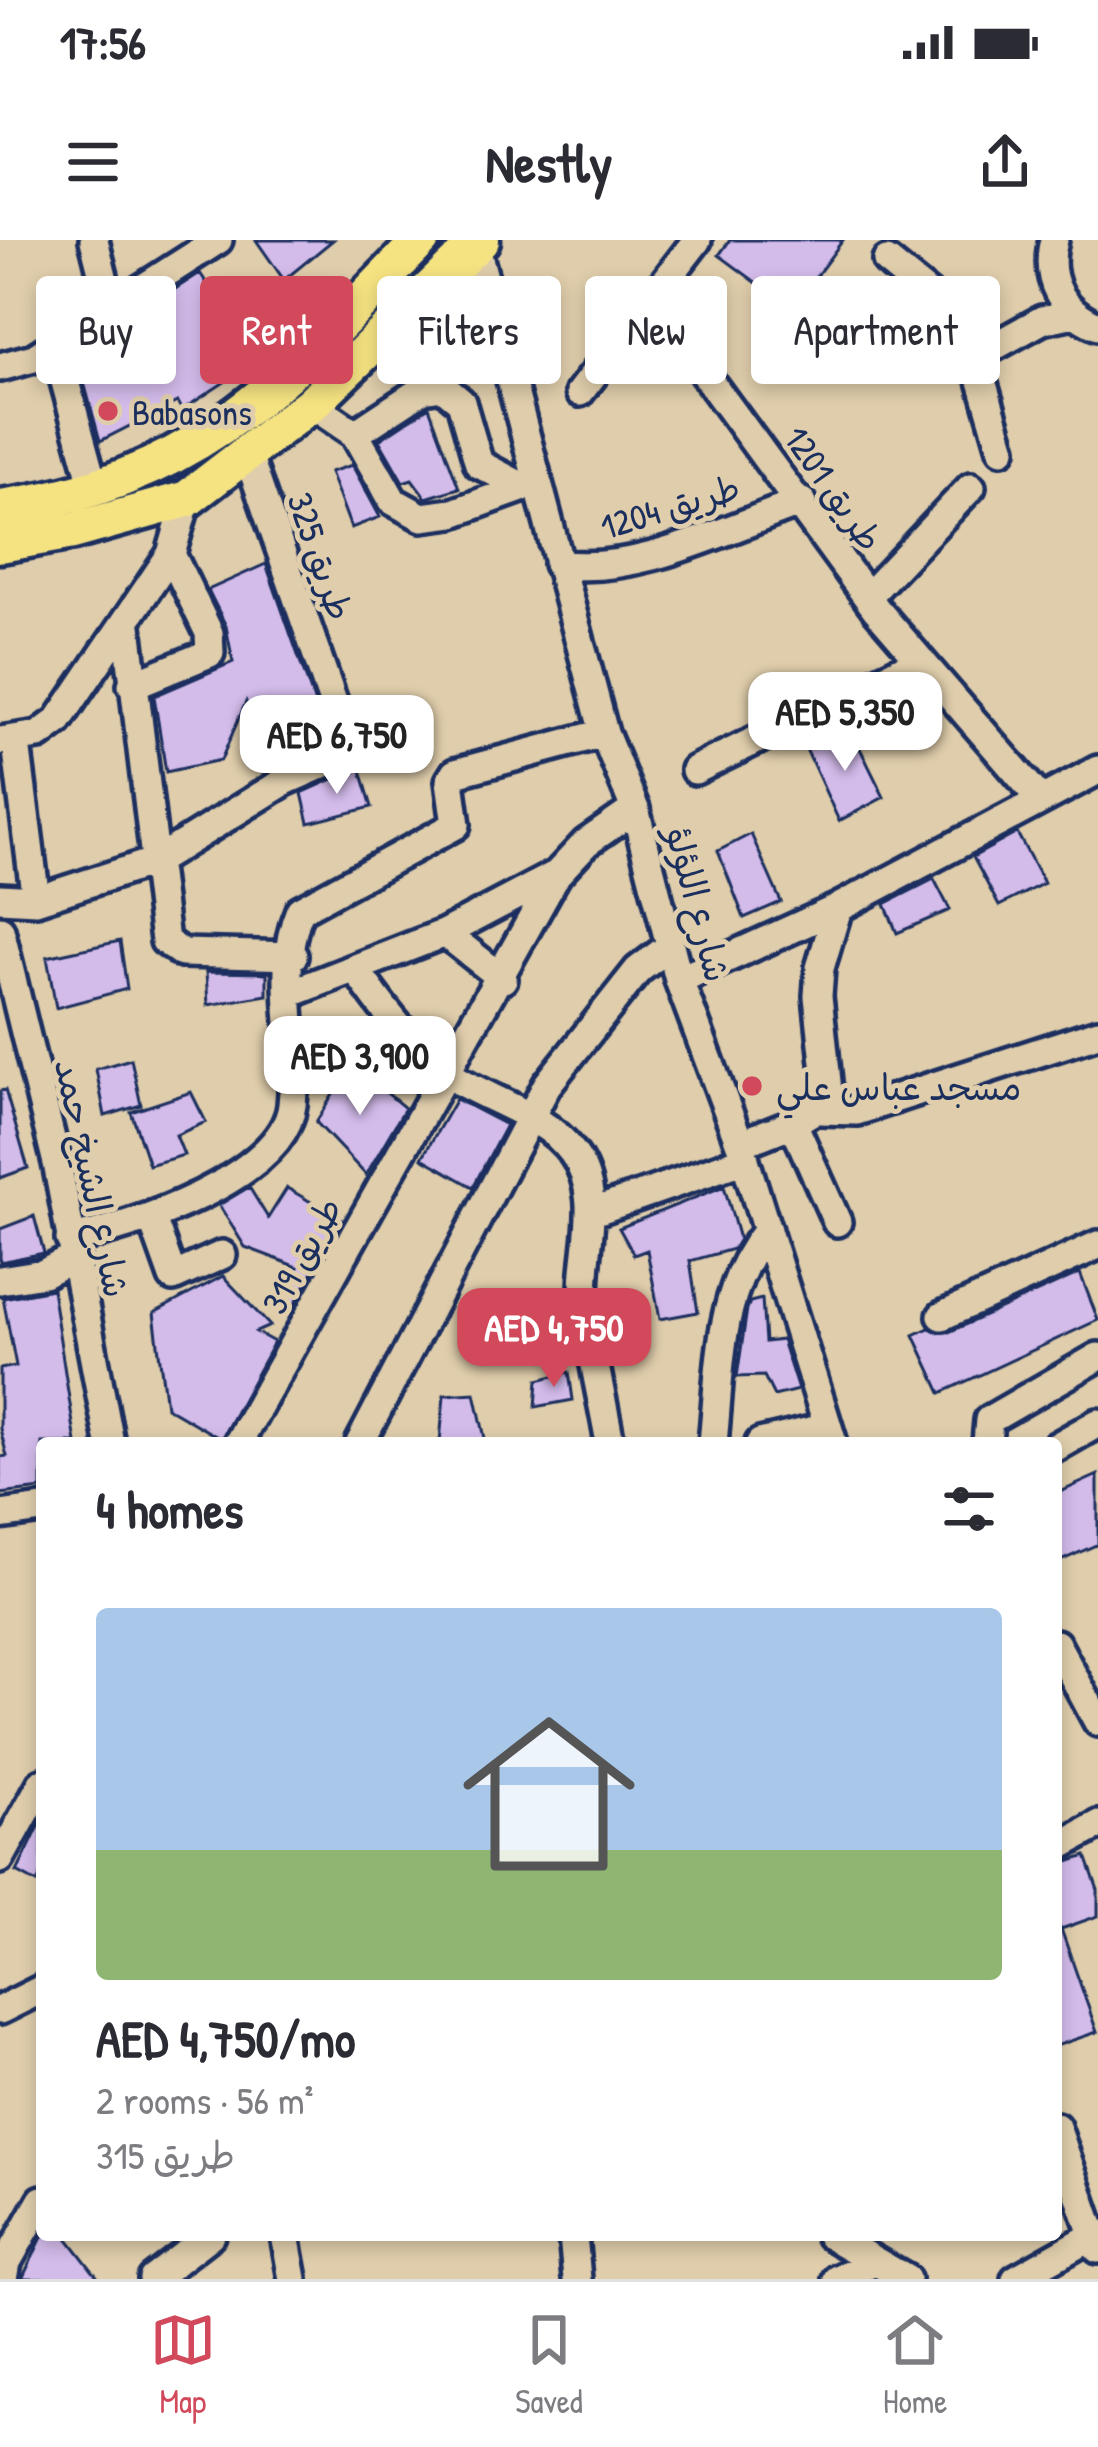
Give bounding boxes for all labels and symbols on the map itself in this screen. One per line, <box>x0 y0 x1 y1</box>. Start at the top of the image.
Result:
place label: Babasons <box>132 387 252 436</box>
marker: Babasons <box>95 398 121 424</box>
street label: طريق 1201 <box>773 415 895 561</box>
street label: طريق 1204 <box>594 462 746 550</box>
street label: طريق 325 <box>276 486 366 626</box>
pin: AED 5,350 <box>708 672 982 774</box>
pin: AED 6,750 <box>200 695 474 797</box>
street label: شارع اللؤلؤ <box>652 818 743 988</box>
pin: AED 3,900 <box>223 1016 497 1118</box>
street label: شارع الشيخ حمد <box>42 1054 142 1302</box>
place label: مسجد عباس علي <box>776 1062 1022 1119</box>
marker: مسجد عباس علي <box>739 1073 765 1099</box>
street label: طريق 319 <box>249 1188 353 1322</box>
pin: AED 4,750 <box>417 1288 691 1390</box>

